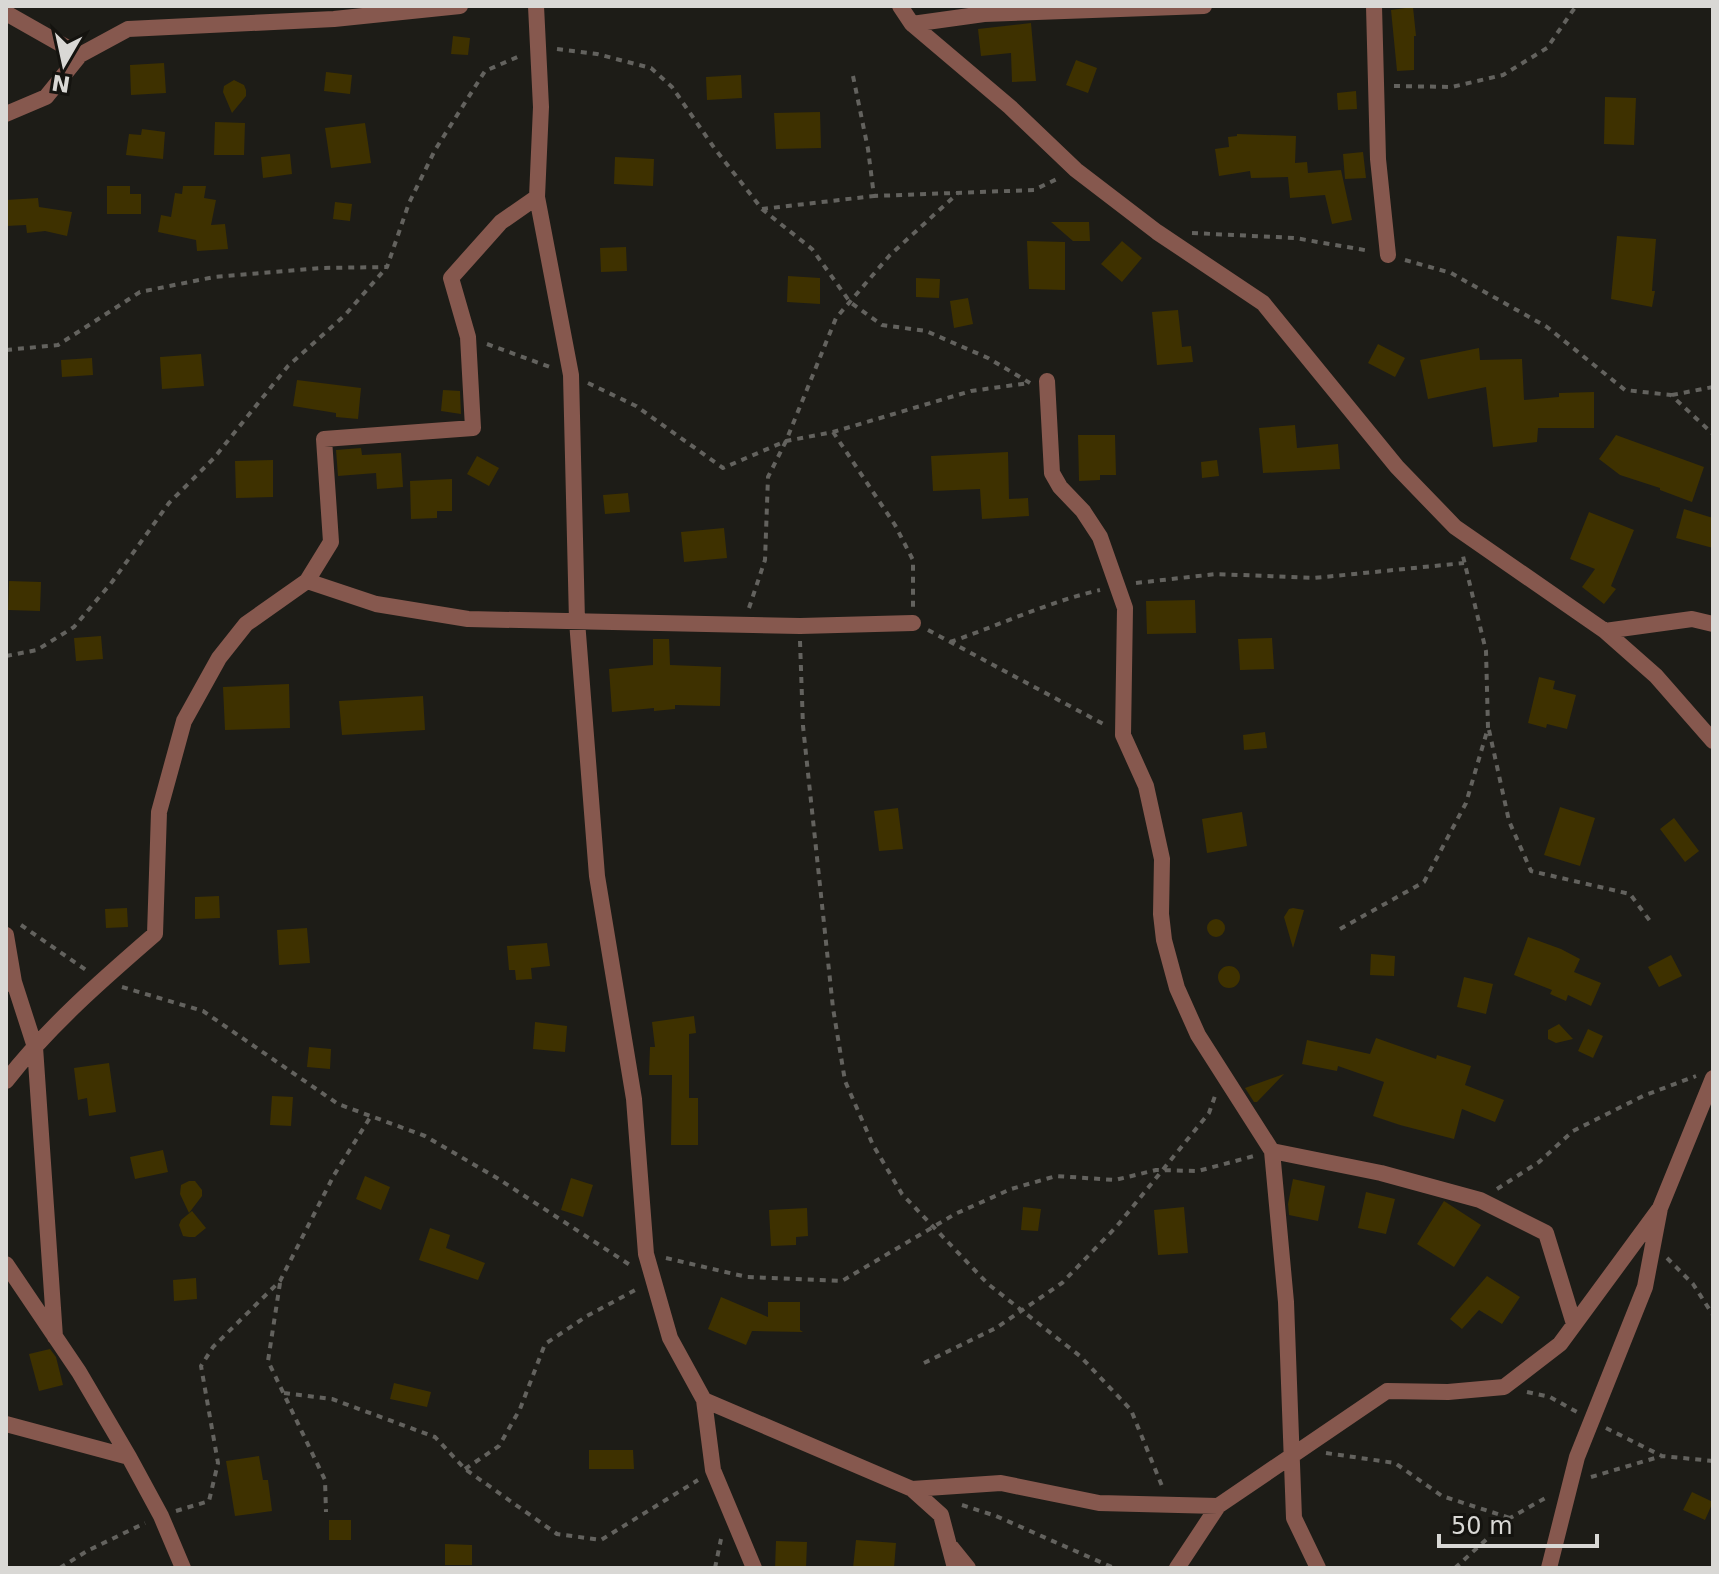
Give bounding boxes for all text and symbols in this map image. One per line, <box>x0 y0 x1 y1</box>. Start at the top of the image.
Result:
north arrow <box>24 24 104 104</box>
text: N <box>50 69 72 97</box>
scale bar <box>1439 1498 1597 1548</box>
text: 50 m <box>1451 1512 1513 1540</box>

